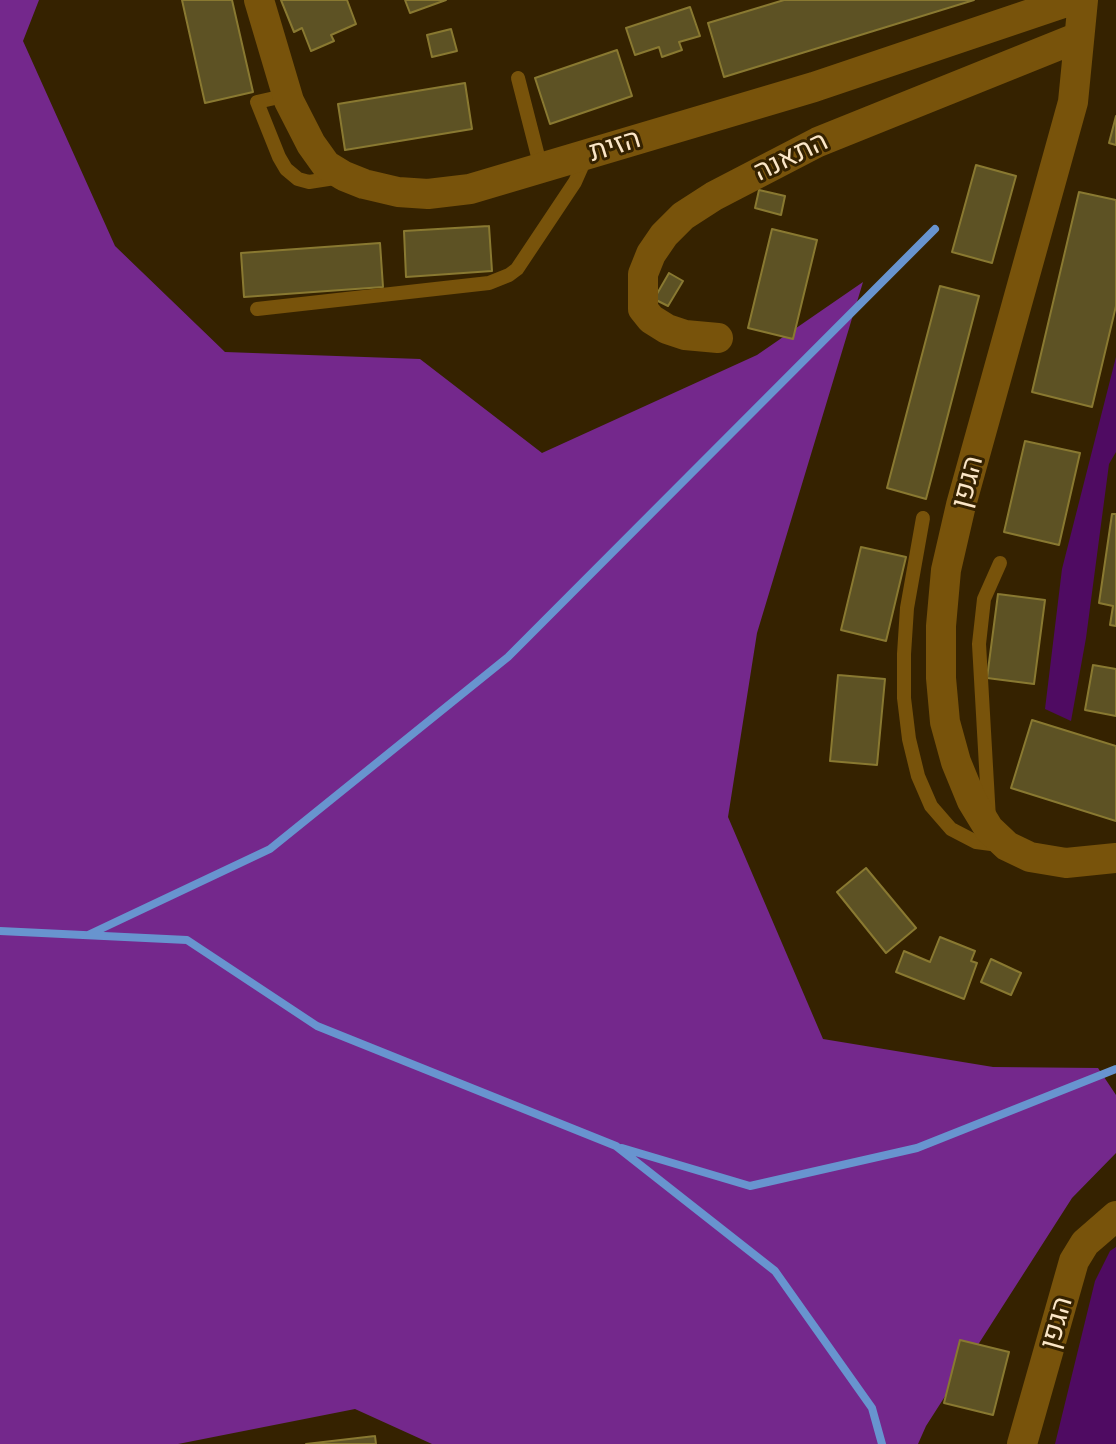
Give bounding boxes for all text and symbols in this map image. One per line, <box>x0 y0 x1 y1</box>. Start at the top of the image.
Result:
street label: הזית <box>585 122 645 170</box>
street label: התאנה <box>748 125 834 189</box>
street label: הגפן <box>945 452 991 512</box>
street label: הגפן <box>1034 1293 1080 1353</box>

